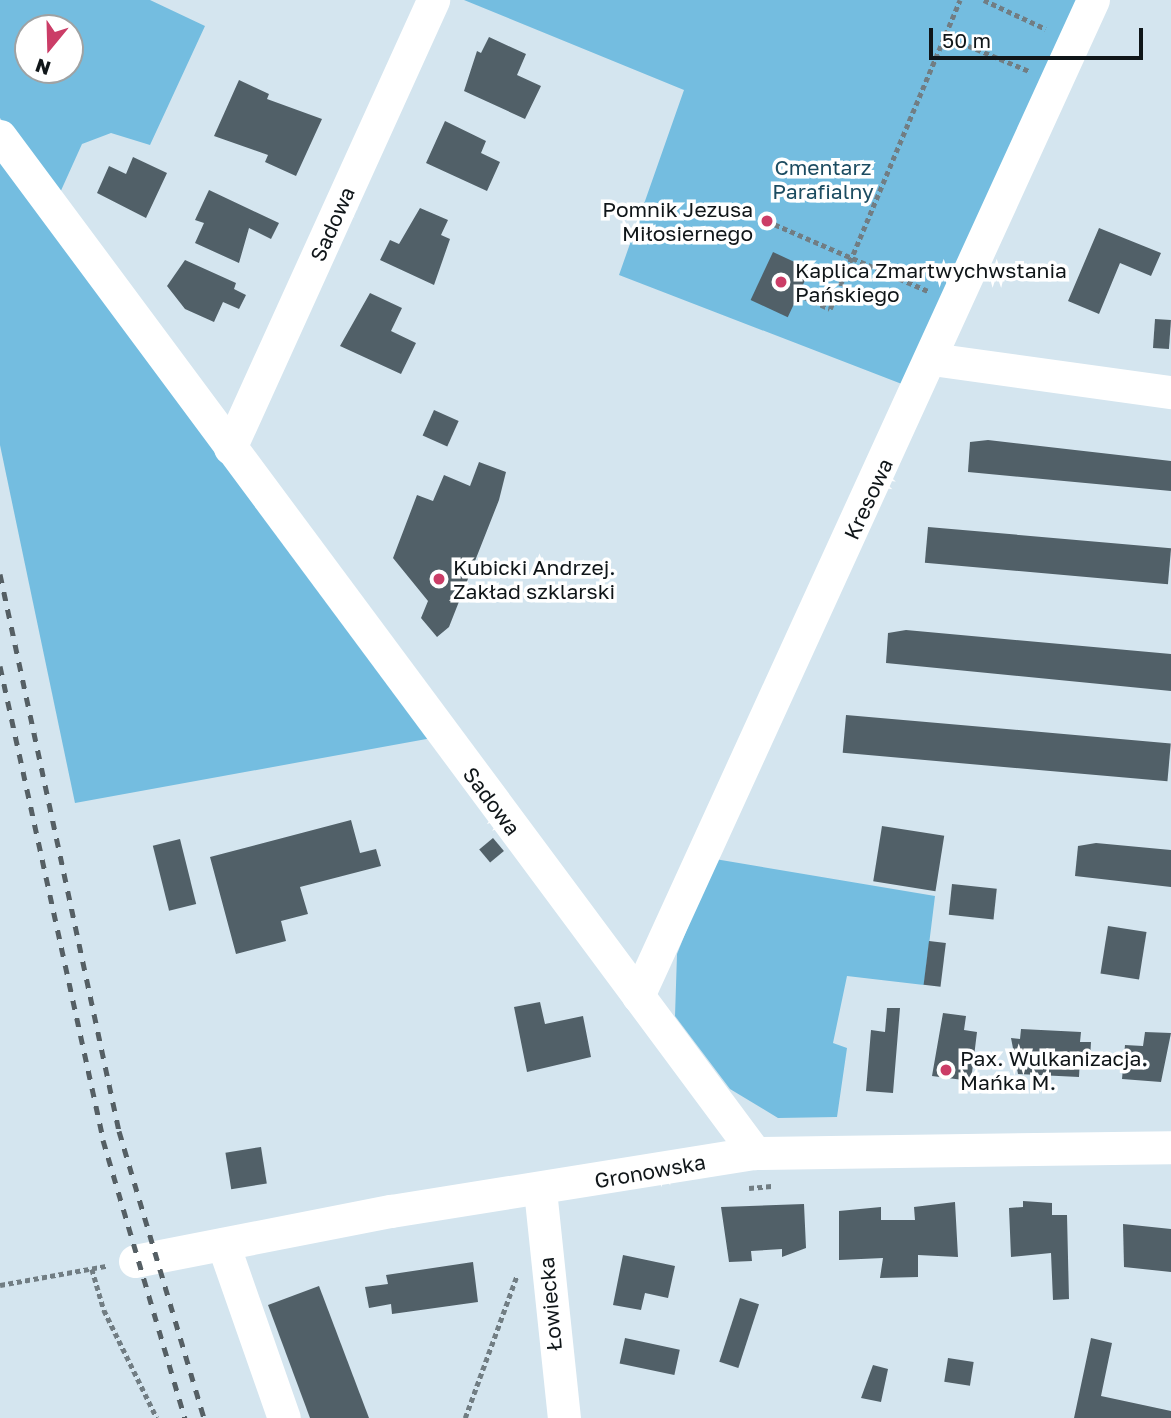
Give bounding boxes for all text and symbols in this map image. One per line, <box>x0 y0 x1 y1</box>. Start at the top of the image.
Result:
north arrow <box>14 14 84 84</box>
scale bar <box>933 14 1146 58</box>
text: 50 m <box>942 27 991 53</box>
text: N <box>32 54 53 81</box>
park label: Cmentarz Parafialny <box>772 154 874 204</box>
street label: Sadowa <box>304 183 360 265</box>
place label: Pomnik Jezusa Miłosiernego <box>602 196 753 246</box>
marker: Pomnik Jezusa Miłosiernego <box>759 213 775 229</box>
place label: Kaplica Zmartwychwstania Pańskiego <box>795 257 1067 307</box>
marker: Kaplica Zmartwychwstania Pańskiego <box>773 274 789 290</box>
street label: Kresowa <box>838 454 898 544</box>
place label: Kubicki Andrzej. Zakład szklarski <box>453 554 616 604</box>
marker: Kubicki Andrzej. Zakład szklarski <box>431 571 447 587</box>
street label: Sadowa <box>458 762 526 840</box>
place label: Pax. Wulkanizacja. Mańka M. <box>960 1045 1148 1095</box>
marker: Pax. Wulkanizacja. Mańka M. <box>938 1062 954 1078</box>
street label: Gronowska <box>592 1149 708 1193</box>
street label: Łowiecka <box>533 1256 567 1352</box>

